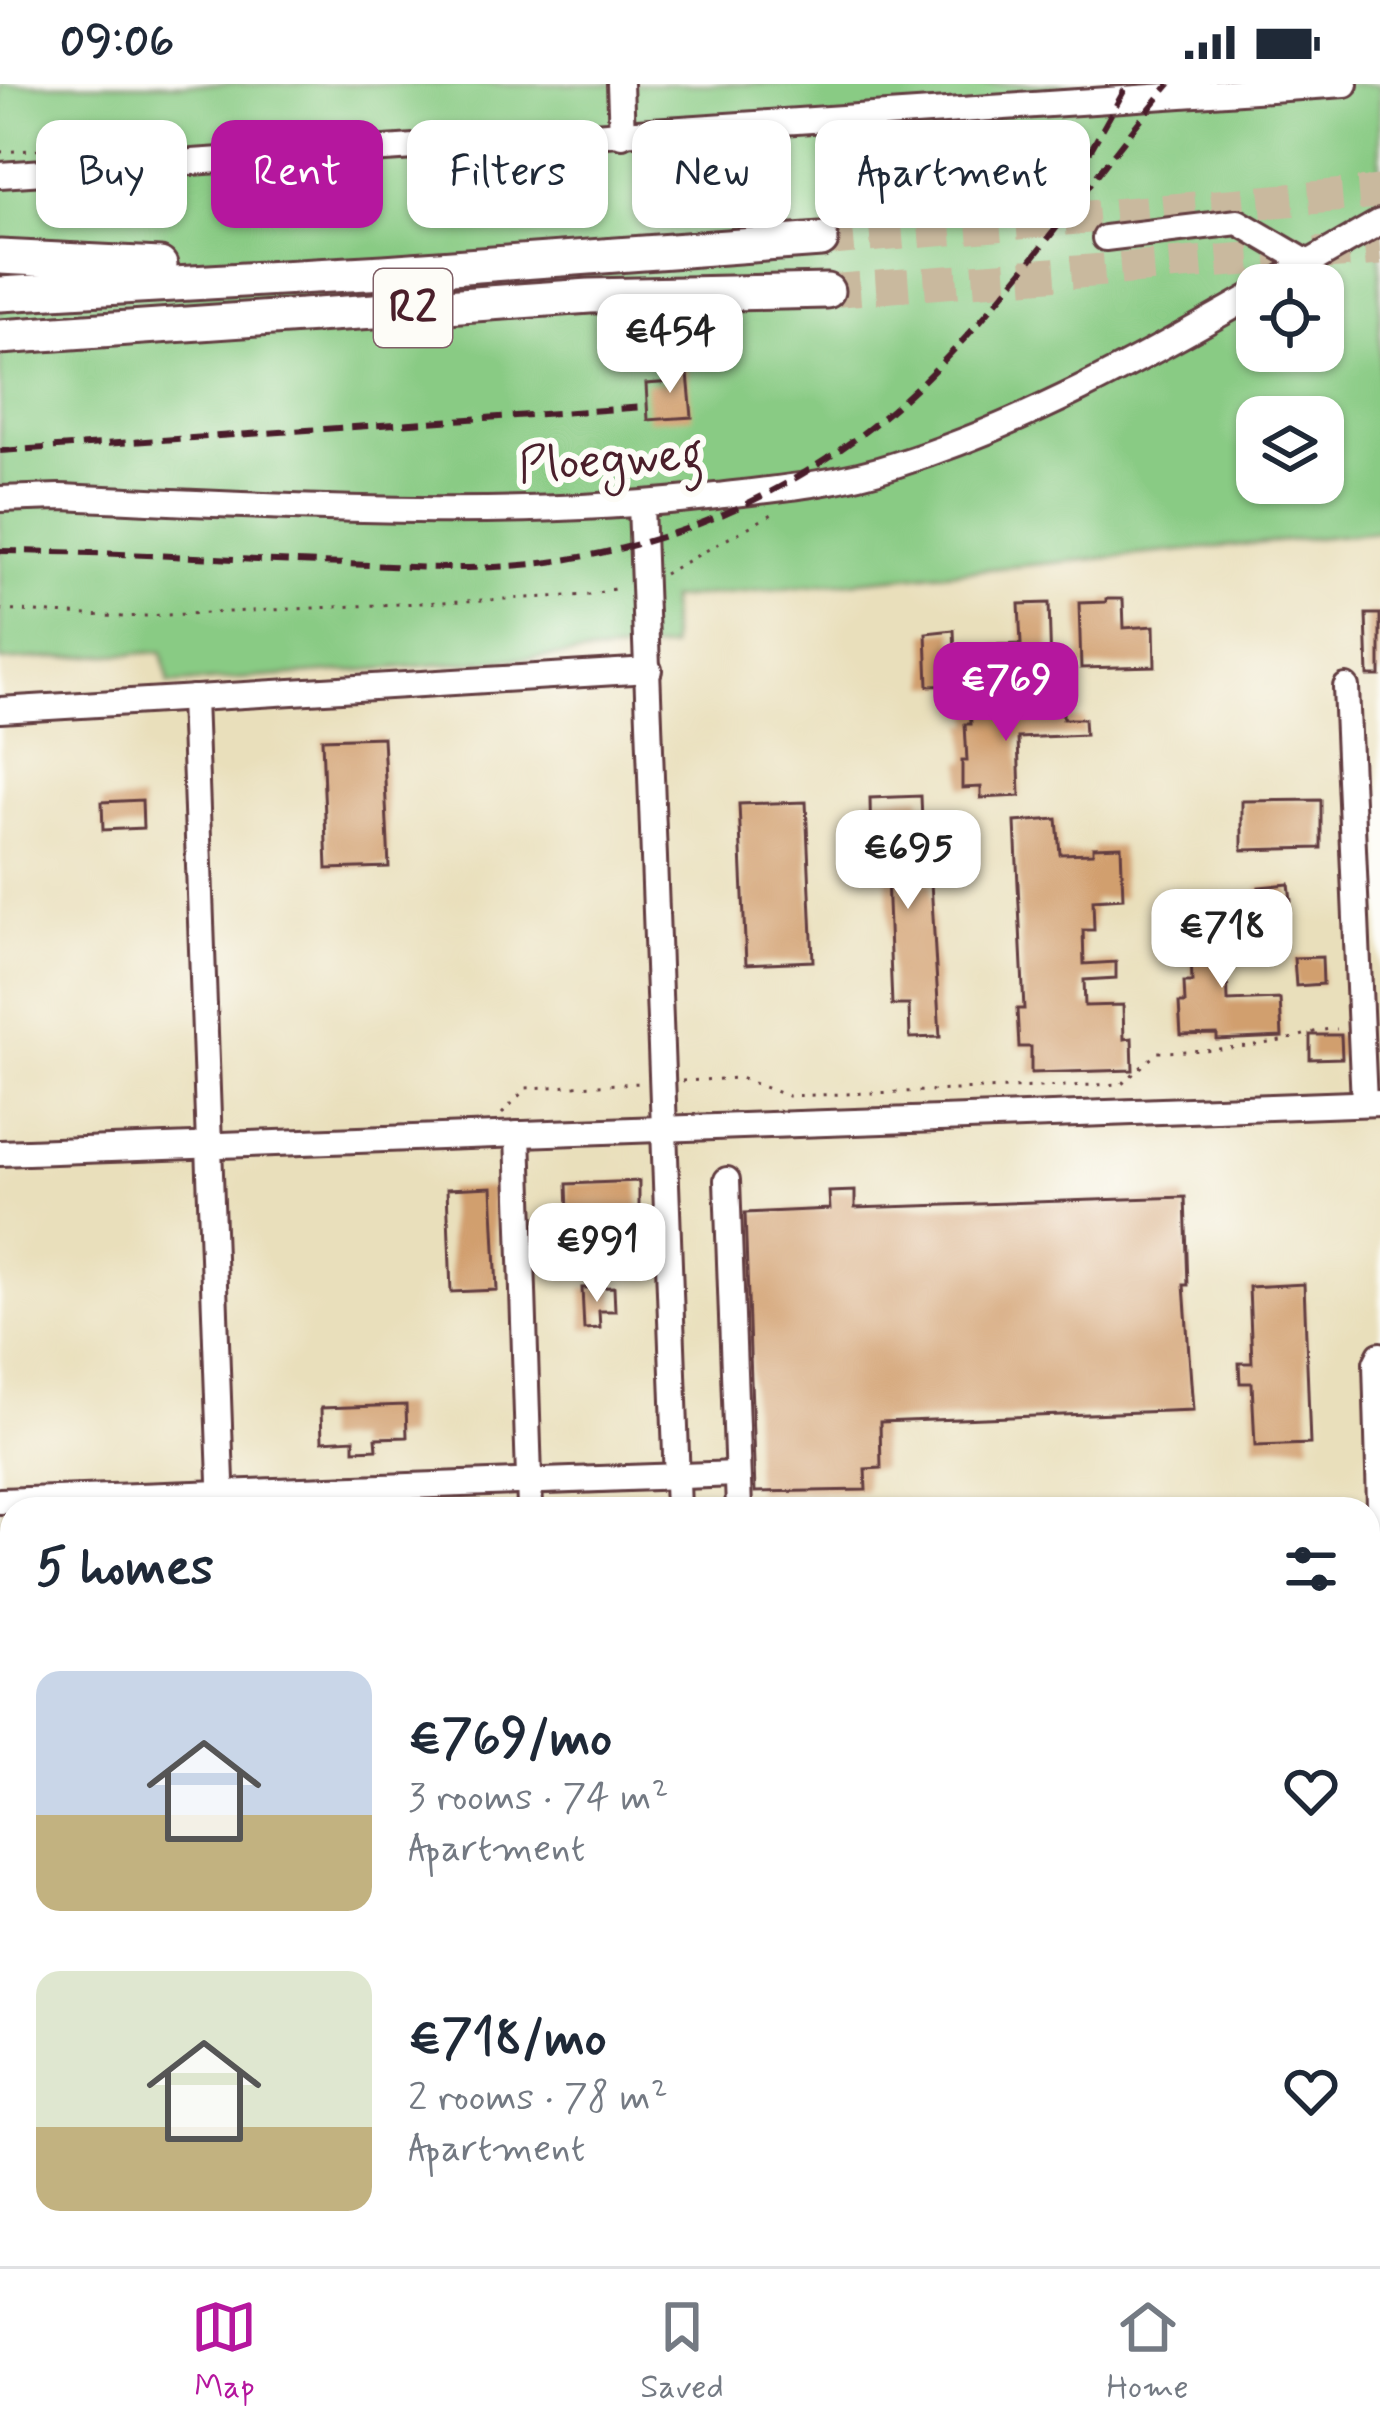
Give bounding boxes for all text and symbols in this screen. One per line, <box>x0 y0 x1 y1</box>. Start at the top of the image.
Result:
text: 09:06 <box>60 13 174 72</box>
chip: Buy <box>36 120 187 228</box>
chip: Rent <box>211 120 383 228</box>
chip: Filters <box>407 120 608 228</box>
chip: New <box>632 120 791 228</box>
chip: Apartment <box>815 120 1090 228</box>
map controls <box>1236 264 1344 504</box>
button: locate <box>1236 264 1344 372</box>
road number: R2 <box>374 269 452 347</box>
pin: €454 <box>599 294 741 396</box>
text: €454 <box>624 307 716 358</box>
button: layers <box>1236 396 1344 504</box>
street label: Ploegweg <box>516 423 706 504</box>
pin: €769 <box>935 642 1077 744</box>
text: €769 <box>960 655 1052 706</box>
pin: €695 <box>837 810 979 912</box>
text: €695 <box>863 823 953 874</box>
pin: €718 <box>1151 889 1293 991</box>
text: €718 <box>1178 902 1266 953</box>
pin: €991 <box>526 1203 668 1305</box>
text: €991 <box>555 1216 639 1267</box>
text: 5 homes <box>36 1536 214 1602</box>
icon: filters <box>1278 1536 1344 1602</box>
text: €769/mo <box>408 1707 612 1773</box>
icon: home <box>132 1719 276 1863</box>
icon: heart <box>1278 1758 1344 1824</box>
text: 3 rooms · 74 m² <box>408 1773 669 1824</box>
text: Apartment <box>408 1824 585 1875</box>
text: €718/mo <box>408 2007 607 2073</box>
icon: home <box>132 2019 276 2163</box>
icon: heart <box>1278 2058 1344 2124</box>
text: 2 rooms · 78 m² <box>408 2073 668 2124</box>
text: Apartment <box>408 2124 585 2175</box>
tab: Map <box>191 2294 257 2410</box>
tab: Saved <box>640 2294 724 2410</box>
tab: Home <box>1107 2294 1189 2410</box>

